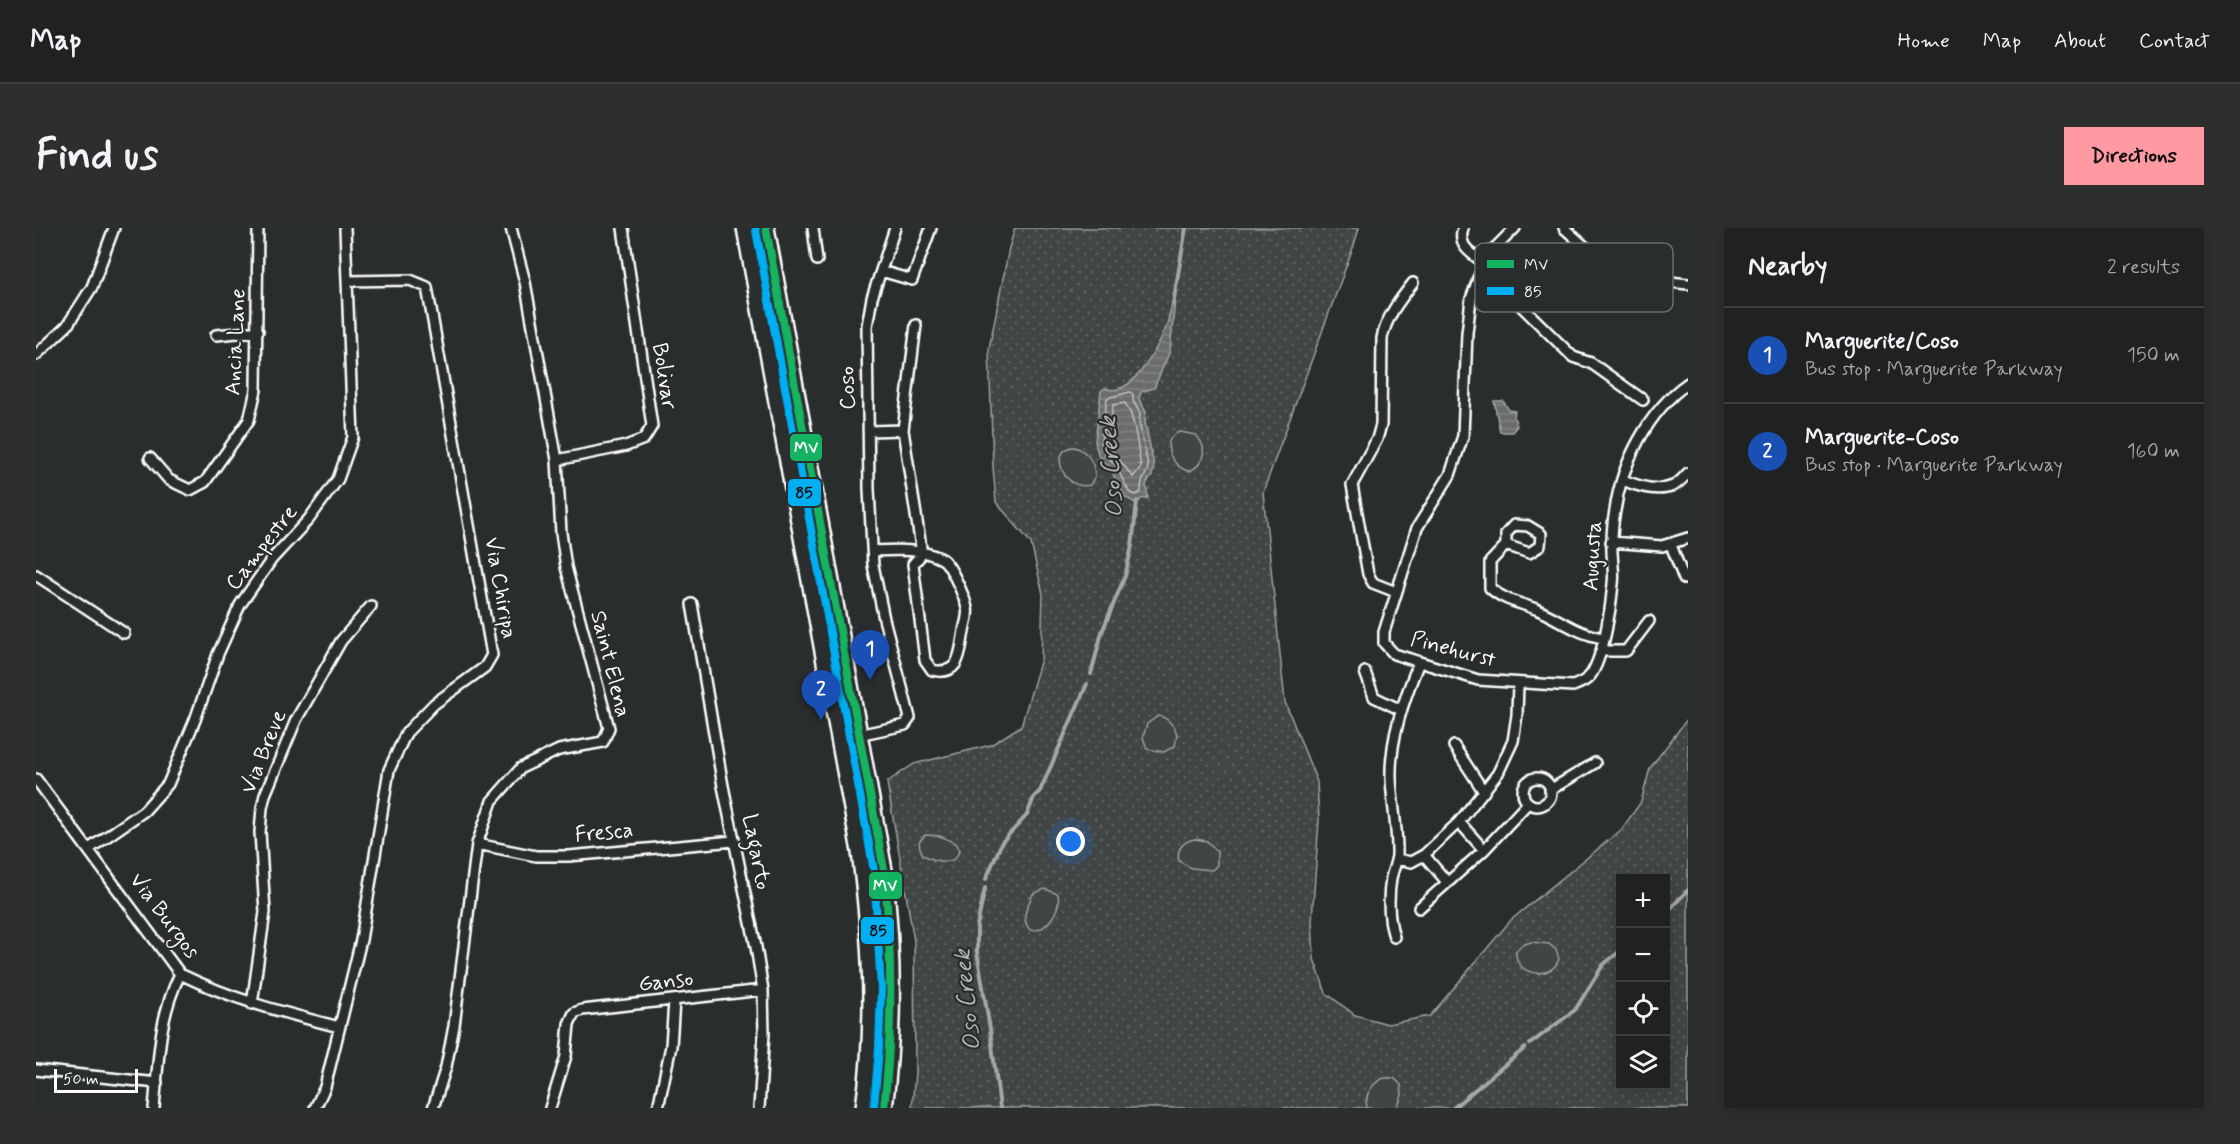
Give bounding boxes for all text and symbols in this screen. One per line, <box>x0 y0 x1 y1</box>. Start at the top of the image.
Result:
text: Map <box>30 23 81 60</box>
text: Home <box>1898 27 1950 55</box>
text: Map <box>1983 27 2021 55</box>
text: About <box>2054 27 2106 55</box>
text: Contact <box>2139 27 2210 55</box>
button: Directions <box>2064 127 2204 185</box>
text: Find us <box>36 129 158 184</box>
legend <box>1475 243 1673 312</box>
text: Nearby <box>1748 250 1827 284</box>
text: 2 results <box>2107 254 2180 281</box>
text: MV <box>1524 255 1548 276</box>
text: 85 <box>1524 282 1542 303</box>
street label: Ancia Lane <box>219 288 253 396</box>
text: Marguerite/Coso <box>1805 328 1959 356</box>
street label: Bolivar <box>645 341 683 412</box>
text: 1 <box>1763 342 1772 369</box>
text: 150 m <box>2127 342 2180 369</box>
text: Bus stop · Marguerite Parkway <box>1805 356 2063 383</box>
street label: Coso <box>834 366 862 410</box>
water label: Oso Creek <box>1093 413 1131 519</box>
text: Marguerite-Coso <box>1805 424 1959 452</box>
line badge: MV <box>789 433 823 462</box>
text: MV <box>794 438 819 459</box>
text: 2 <box>1763 438 1772 465</box>
text: 160 m <box>2127 438 2180 465</box>
text: Bus stop · Marguerite Parkway <box>1805 452 2063 479</box>
line badge: 85 <box>787 478 822 507</box>
text: 85 <box>795 483 813 504</box>
street label: Campestre <box>220 499 304 596</box>
street label: Augusta <box>1577 520 1610 592</box>
street label: Via Chiripa <box>477 535 523 641</box>
street label: Saint Elena <box>583 608 637 720</box>
street label: Pinehurst <box>1407 625 1499 675</box>
pin: 1 <box>850 630 890 680</box>
pin: 2 <box>802 670 840 720</box>
street label: Via Breve <box>235 706 294 798</box>
street label: Lagarto <box>732 812 777 893</box>
street label: Fresca <box>574 817 634 849</box>
your location <box>1056 827 1085 856</box>
street label: Via Burgos <box>120 867 206 967</box>
line badge: MV <box>868 871 903 900</box>
map controls <box>1616 874 1670 1090</box>
button: + <box>1616 874 1670 928</box>
text: MV <box>873 876 898 897</box>
line badge: 85 <box>860 916 895 945</box>
text: 85 <box>869 921 887 942</box>
button: − <box>1616 928 1670 982</box>
water label: Oso Creek <box>947 946 989 1052</box>
street label: Ganso <box>637 965 695 999</box>
button: locate <box>1616 982 1670 1036</box>
button: layers <box>1616 1036 1670 1090</box>
scale bar <box>54 1066 138 1094</box>
text: 50 m <box>63 1069 99 1090</box>

